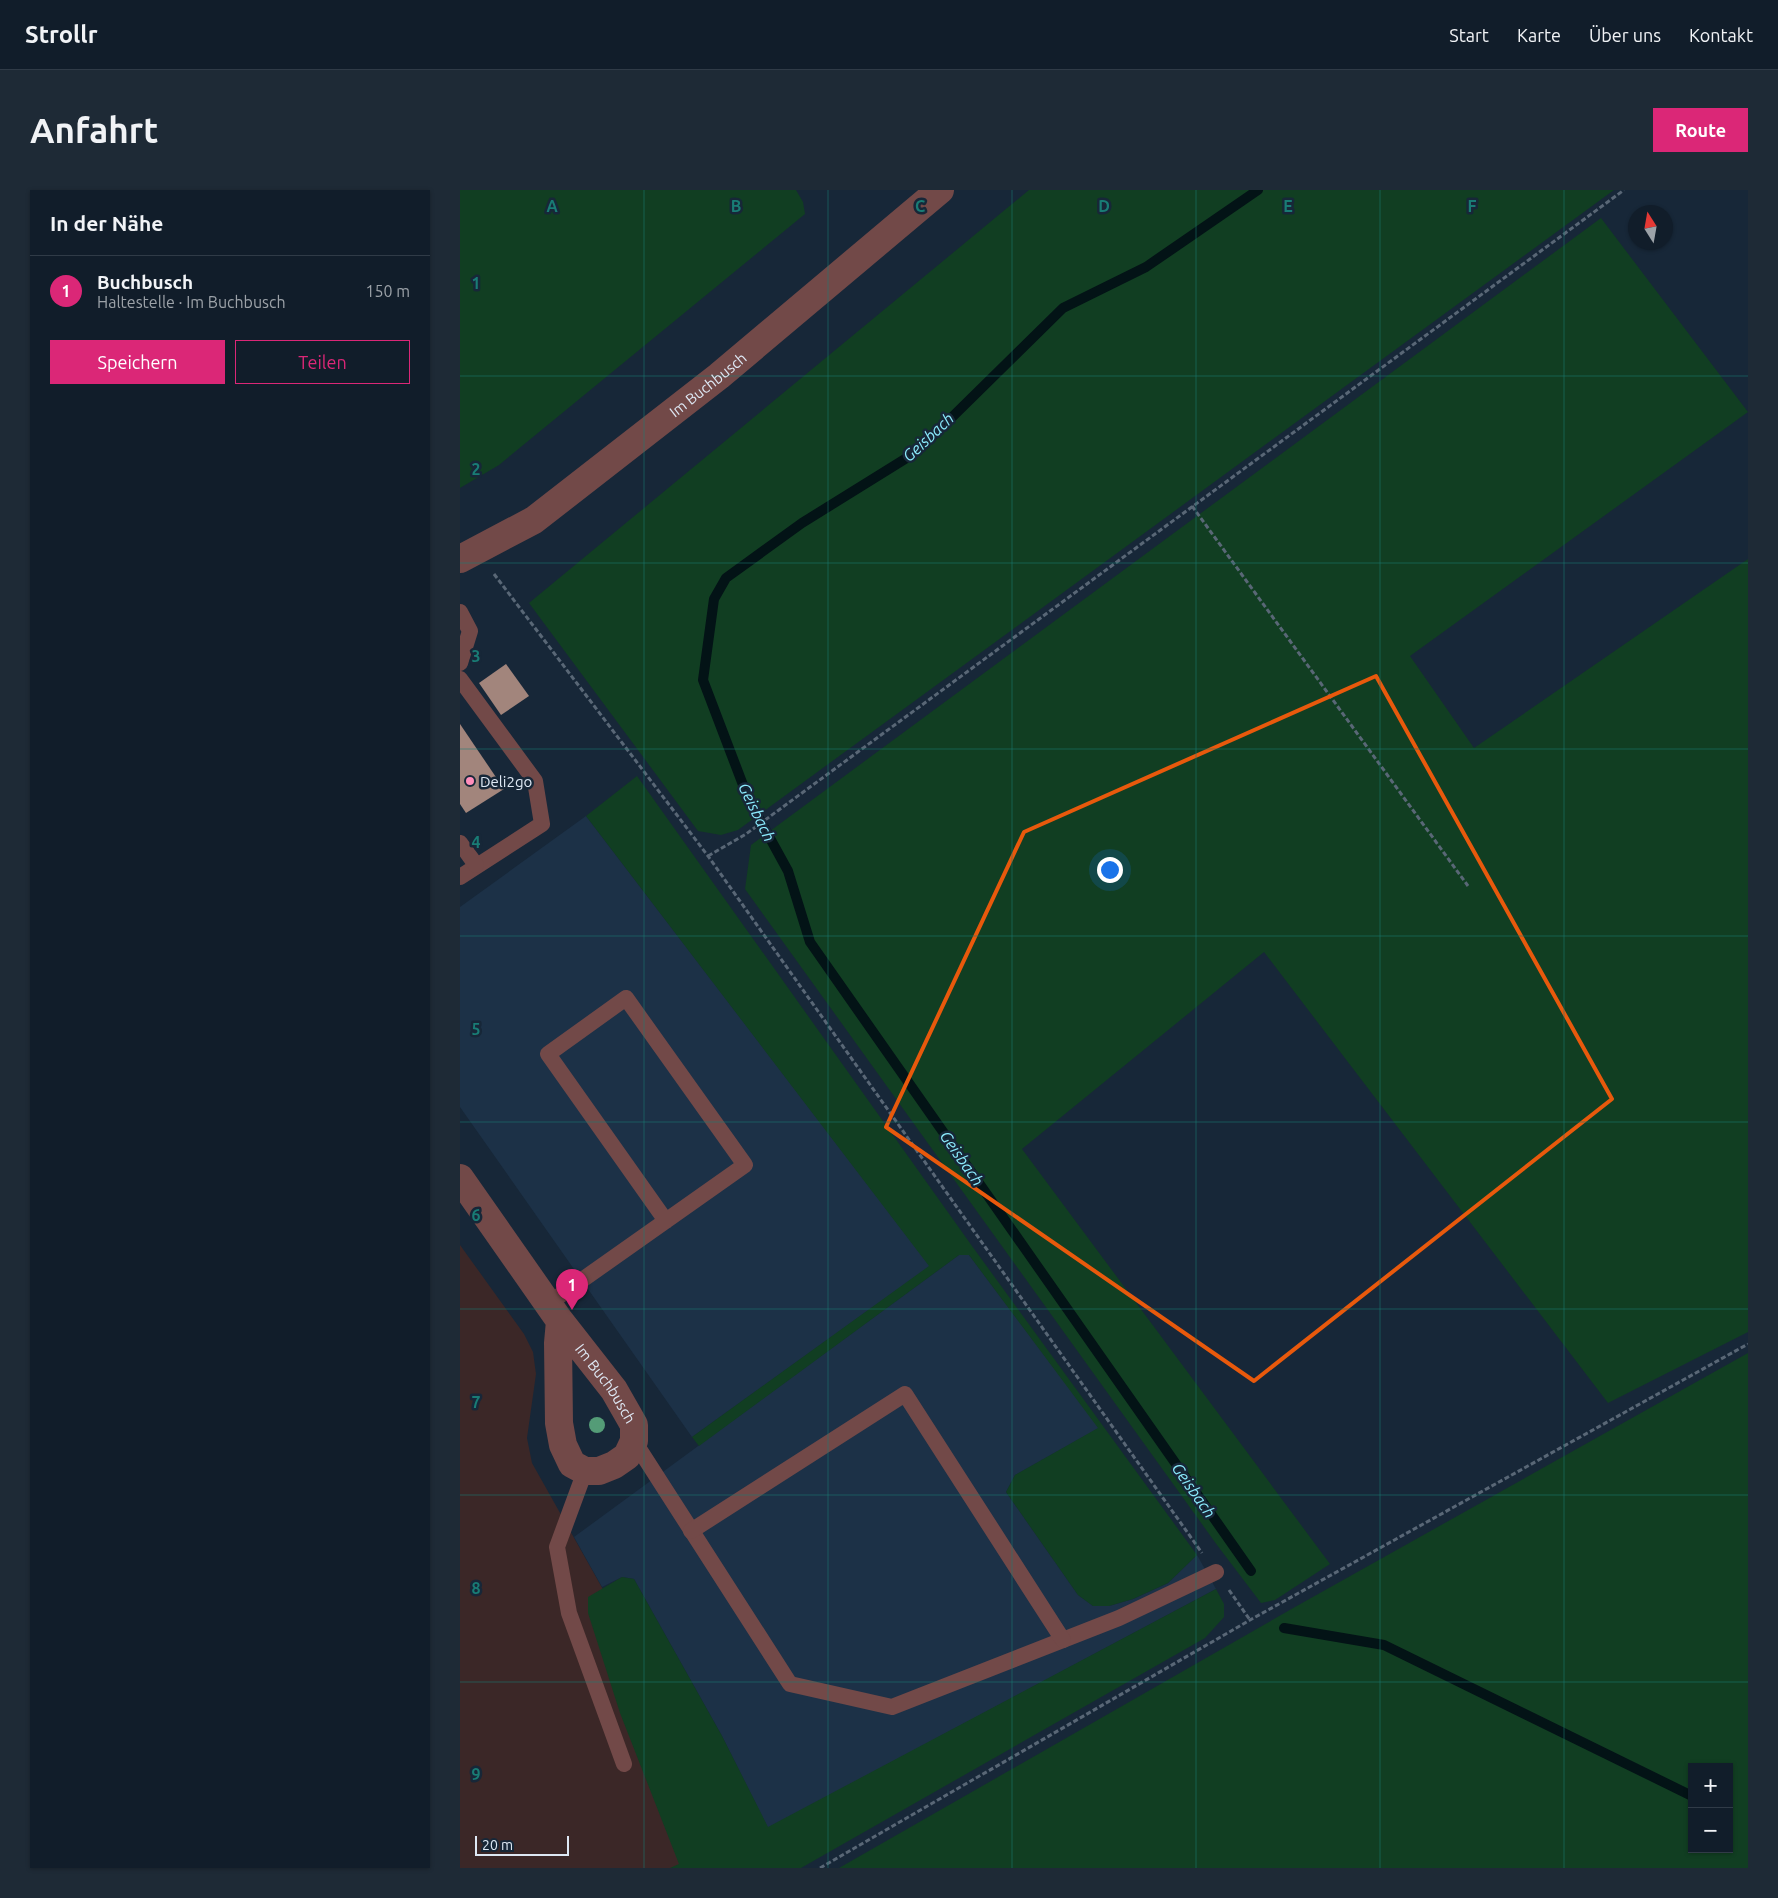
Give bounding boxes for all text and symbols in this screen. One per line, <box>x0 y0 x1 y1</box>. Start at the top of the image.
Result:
text: Strollr <box>25 21 98 48</box>
text: Start <box>1449 25 1489 45</box>
text: Karte <box>1517 25 1561 45</box>
text: Über uns <box>1589 25 1661 45</box>
text: Kontakt <box>1689 25 1753 45</box>
button: Route <box>1653 108 1748 152</box>
text: Anfahrt <box>30 110 158 150</box>
text: A <box>546 197 558 215</box>
text: B <box>731 197 741 215</box>
text: C <box>915 197 925 215</box>
text: D <box>1098 197 1110 215</box>
text: E <box>1283 197 1293 215</box>
text: F <box>1468 197 1477 215</box>
north arrow <box>1628 205 1673 250</box>
text: In der Nähe <box>50 211 163 235</box>
text: Buchbusch <box>97 271 193 293</box>
text: 1 <box>471 274 481 292</box>
text: 1 <box>61 282 71 300</box>
text: 150 m <box>365 282 410 300</box>
text: Haltestelle · Im Buchbusch <box>97 293 286 311</box>
button: Speichern <box>50 340 225 384</box>
button: Teilen <box>235 340 410 384</box>
street label: Im Buchbusch <box>666 349 749 420</box>
water label: Geisbach <box>899 409 957 465</box>
text: 2 <box>471 460 481 478</box>
text: 3 <box>471 647 481 665</box>
place label: Deli2go <box>480 773 532 790</box>
marker: Deli2go <box>464 775 476 787</box>
water label: Geisbach <box>735 780 779 844</box>
text: 4 <box>471 833 481 851</box>
your location <box>1097 857 1123 883</box>
text: 5 <box>471 1020 481 1038</box>
water label: Geisbach <box>937 1127 987 1189</box>
text: 6 <box>471 1206 481 1224</box>
pin: 1 <box>556 1269 588 1310</box>
street label: Im Buchbusch <box>572 1340 640 1426</box>
text: 7 <box>471 1393 481 1411</box>
water label: Geisbach <box>1169 1459 1219 1521</box>
text: 8 <box>471 1579 481 1597</box>
map controls <box>1688 1763 1733 1853</box>
button: + <box>1688 1763 1733 1808</box>
text: 9 <box>471 1765 481 1783</box>
button: − <box>1688 1808 1733 1853</box>
scale bar <box>475 1833 569 1856</box>
text: 20 m <box>482 1837 513 1853</box>

